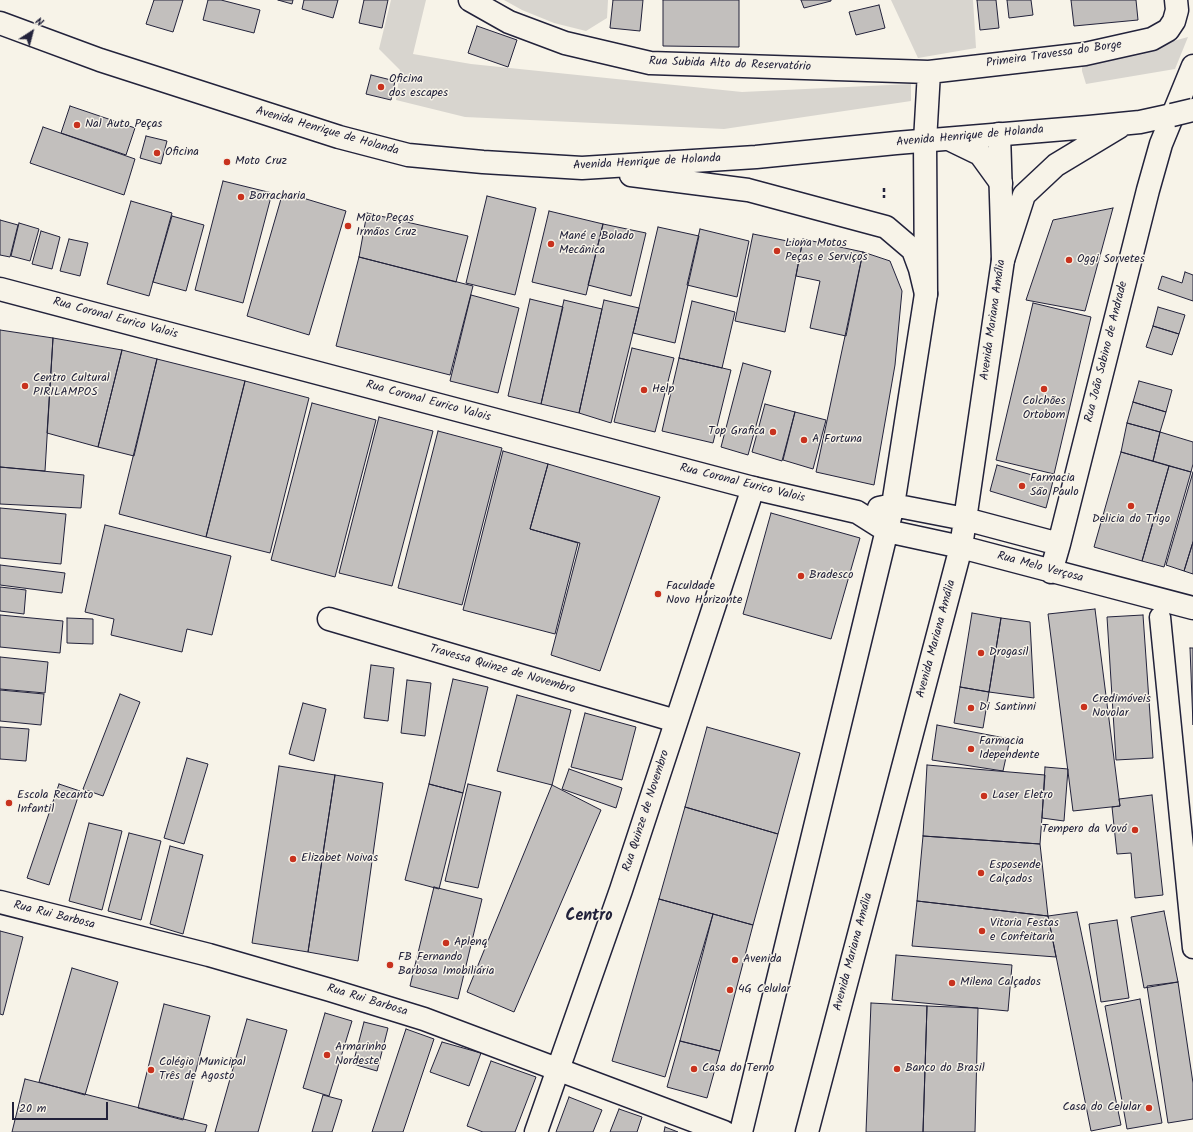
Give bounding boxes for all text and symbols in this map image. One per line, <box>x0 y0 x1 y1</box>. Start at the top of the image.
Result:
north arrow <box>12 12 52 52</box>
text: N <box>31 13 47 32</box>
street label: Primeira Travessa do Borge <box>985 38 1123 72</box>
street label: Rua Subida Alto do Reservatório <box>649 55 811 75</box>
place label: Oficina dos escapes <box>389 73 448 101</box>
marker: Oficina dos escapes <box>376 82 386 92</box>
street label: Avenida Henrique de Holanda <box>254 105 400 159</box>
place label: Nal Auto Peças <box>85 118 162 132</box>
marker: Nal Auto Peças <box>72 120 82 130</box>
street label: Avenida Henrique de Holanda <box>896 123 1044 151</box>
place label: Oficina <box>165 146 199 160</box>
marker: Oficina <box>152 148 162 158</box>
street label: Avenida Henrique de Holanda <box>573 152 721 174</box>
place label: Moto Cruz <box>235 155 287 169</box>
marker: Moto Cruz <box>222 157 232 167</box>
place label: Borracharia <box>249 190 306 204</box>
marker: Borracharia <box>236 192 246 202</box>
place label: Moto Peças Irmãos Cruz <box>356 212 416 240</box>
marker: Moto Peças Irmãos Cruz <box>343 221 353 231</box>
place label: Mané e Bolado Mecânica <box>559 230 634 258</box>
place label: Liona Motos Peças e Serviços <box>785 237 868 265</box>
marker: Mané e Bolado Mecânica <box>546 239 556 249</box>
marker: Liona Motos Peças e Serviços <box>772 246 782 256</box>
place label: Oggi Sorvetes <box>1077 253 1145 267</box>
marker: Oggi Sorvetes <box>1064 255 1074 265</box>
street label: Avenida Mariana Amália <box>978 259 1010 381</box>
street label: Rua João Sabino de Andrade <box>1082 280 1132 424</box>
street label: Rua Coronal Eurico Valois <box>51 295 179 343</box>
place label: Centro Cultural PIRILAMPOS <box>33 372 110 400</box>
street label: Rua Coronal Eurico Valois <box>364 378 492 426</box>
marker: Centro Cultural PIRILAMPOS <box>20 381 30 391</box>
place label: Help <box>652 383 674 397</box>
marker: Colchões Ortobom <box>1039 384 1049 394</box>
marker: Help <box>639 385 649 395</box>
place label: Colchões Ortobom <box>1022 395 1066 423</box>
place label: Top Grafica <box>708 425 765 439</box>
marker: Top Grafica <box>768 427 778 437</box>
place label: A Fortuna <box>812 433 862 447</box>
marker: A Fortuna <box>799 435 809 445</box>
street label: Rua Coronal Eurico Valois <box>678 461 806 507</box>
place label: Farmacia São Paulo <box>1030 472 1079 500</box>
marker: Farmacia São Paulo <box>1017 481 1027 491</box>
marker: Delicia do Trigo <box>1126 501 1136 511</box>
place label: Delicia do Trigo <box>1092 513 1170 527</box>
street label: Rua Melo Verçosa <box>995 550 1085 586</box>
place label: Bradesco <box>809 569 854 583</box>
marker: Bradesco <box>796 571 806 581</box>
street label: Avenida Mariana Amália <box>914 578 960 700</box>
place label: Faculdade Novo Horizonte <box>666 580 742 608</box>
marker: Faculdade Novo Horizonte <box>653 589 663 599</box>
street label: Travessa Quinze de Novembro <box>428 642 576 698</box>
place label: Drogasil <box>989 646 1028 660</box>
marker: Drogasil <box>976 648 986 658</box>
place label: Credimóveis Novolar <box>1092 693 1151 721</box>
place label: Di Santinni <box>979 701 1036 715</box>
marker: Credimóveis Novolar <box>1079 702 1089 712</box>
marker: Di Santinni <box>966 703 976 713</box>
place label: Farmacia Idependente <box>979 735 1039 763</box>
marker: Farmacia Idependente <box>966 744 976 754</box>
street label: Rua Quinze de Novembro <box>621 748 673 874</box>
place label: Escola Recanto Infantil <box>17 789 93 817</box>
place label: Laser Eletro <box>992 789 1053 803</box>
marker: Laser Eletro <box>979 791 989 801</box>
marker: Escola Recanto Infantil <box>4 798 14 808</box>
place label: Tempero da Vovó <box>1042 823 1127 837</box>
marker: Tempero da Vovó <box>1130 825 1140 835</box>
place label: Elizabet Noivas <box>301 852 378 866</box>
marker: Elizabet Noivas <box>288 854 298 864</box>
place label: Esposende Calçados <box>989 859 1041 887</box>
marker: Esposende Calçados <box>976 868 986 878</box>
street label: Avenida Mariana Amália <box>831 891 877 1013</box>
street label: Rua Rui Barbosa <box>12 899 96 933</box>
district label: Centro <box>566 907 612 927</box>
place label: Vitoria Festas e Confeitaria <box>990 917 1059 945</box>
marker: Vitoria Festas e Confeitaria <box>977 926 987 936</box>
place label: Aplenq <box>454 936 487 950</box>
marker: Aplenq <box>441 938 451 948</box>
place label: FB Fernando Barbosa Imobiliária <box>398 951 494 979</box>
place label: Avenida <box>743 953 782 967</box>
marker: Avenida <box>730 955 740 965</box>
marker: FB Fernando Barbosa Imobiliária <box>385 960 395 970</box>
place label: Milena Calçados <box>960 976 1041 990</box>
marker: Milena Calçados <box>947 978 957 988</box>
street label: Rua Rui Barbosa <box>325 982 409 1020</box>
place label: 4G Celular <box>738 983 791 997</box>
marker: 4G Celular <box>725 985 735 995</box>
place label: Armarinho Nordeste <box>335 1041 387 1069</box>
marker: Armarinho Nordeste <box>322 1050 332 1060</box>
place label: Colégio Municipal Três de Agosto <box>159 1056 246 1084</box>
place label: Casa do Terno <box>702 1062 774 1076</box>
place label: Banco do Brasil <box>905 1062 985 1076</box>
marker: Casa do Terno <box>689 1064 699 1074</box>
marker: Banco do Brasil <box>892 1064 902 1074</box>
marker: Colégio Municipal Três de Agosto <box>146 1065 156 1075</box>
scale bar <box>14 1094 110 1120</box>
text: 20 m <box>19 1099 46 1118</box>
place label: Casa do Celular <box>1063 1101 1141 1115</box>
marker: Casa do Celular <box>1144 1103 1154 1113</box>

